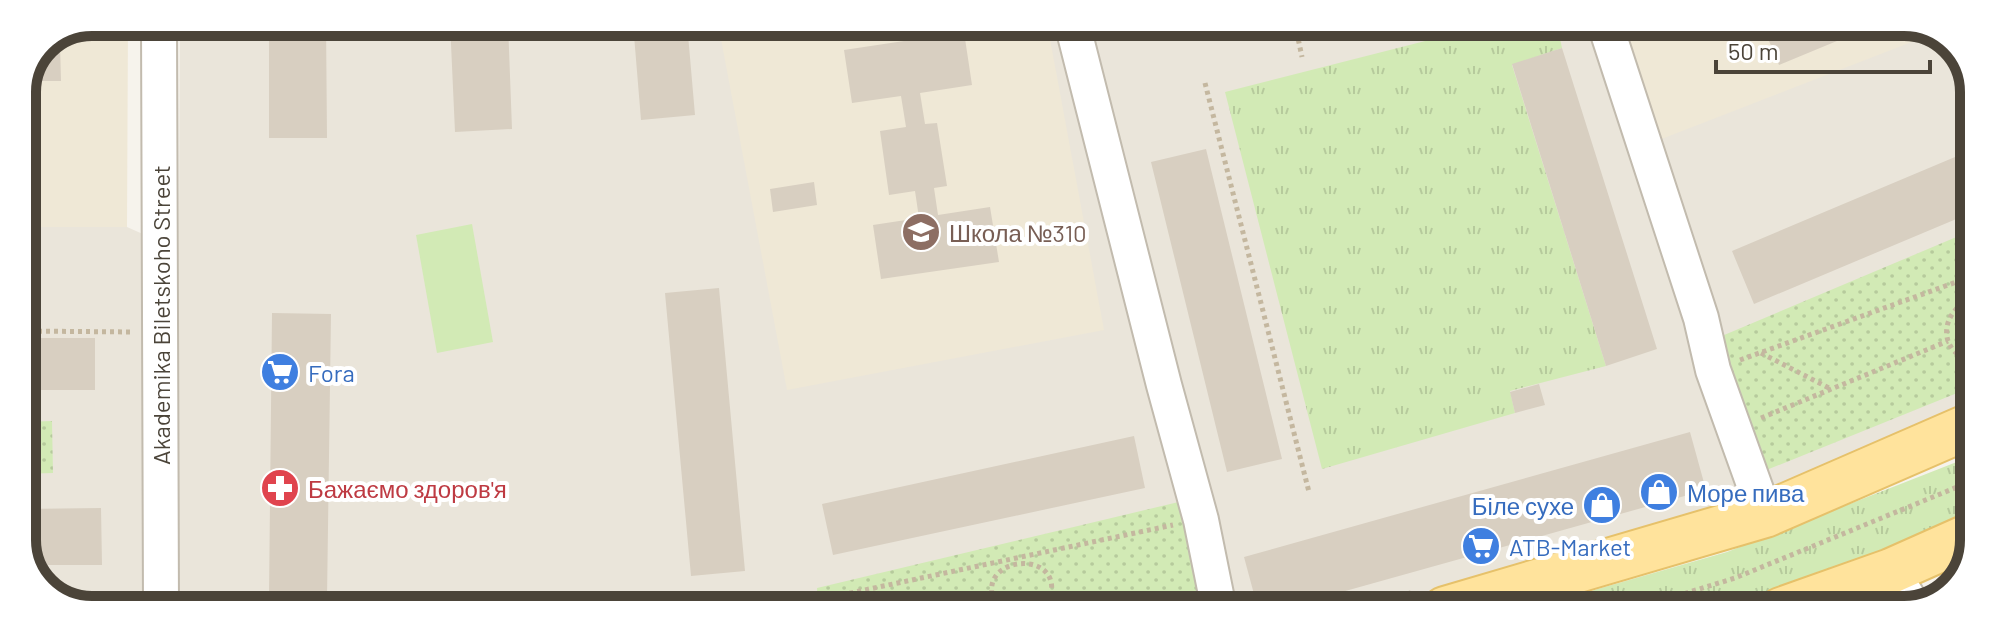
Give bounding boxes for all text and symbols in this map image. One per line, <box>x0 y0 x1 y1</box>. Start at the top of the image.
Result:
scale bar <box>1716 24 1930 74</box>
text: 50 m <box>1728 36 1779 65</box>
street label: Akademika Biletskoho Street <box>146 165 175 465</box>
school or university icon: Школа №310 <box>900 211 942 253</box>
place label: Школа №310 <box>949 218 1087 247</box>
supermarket icon: Fora <box>259 351 301 393</box>
place label: Fora <box>308 358 355 387</box>
pharmacy icon: Бажаємо здоров'я <box>259 467 301 509</box>
shop icon: Море пива <box>1638 471 1680 513</box>
place label: Бажаємо здоров'я <box>308 474 507 503</box>
place label: Море пива <box>1687 478 1805 507</box>
shop icon: Біле сухе <box>1581 484 1623 526</box>
place label: Біле сухе <box>1472 491 1574 520</box>
supermarket icon: ATB-Market <box>1460 525 1502 567</box>
place label: ATB-Market <box>1509 532 1631 561</box>

